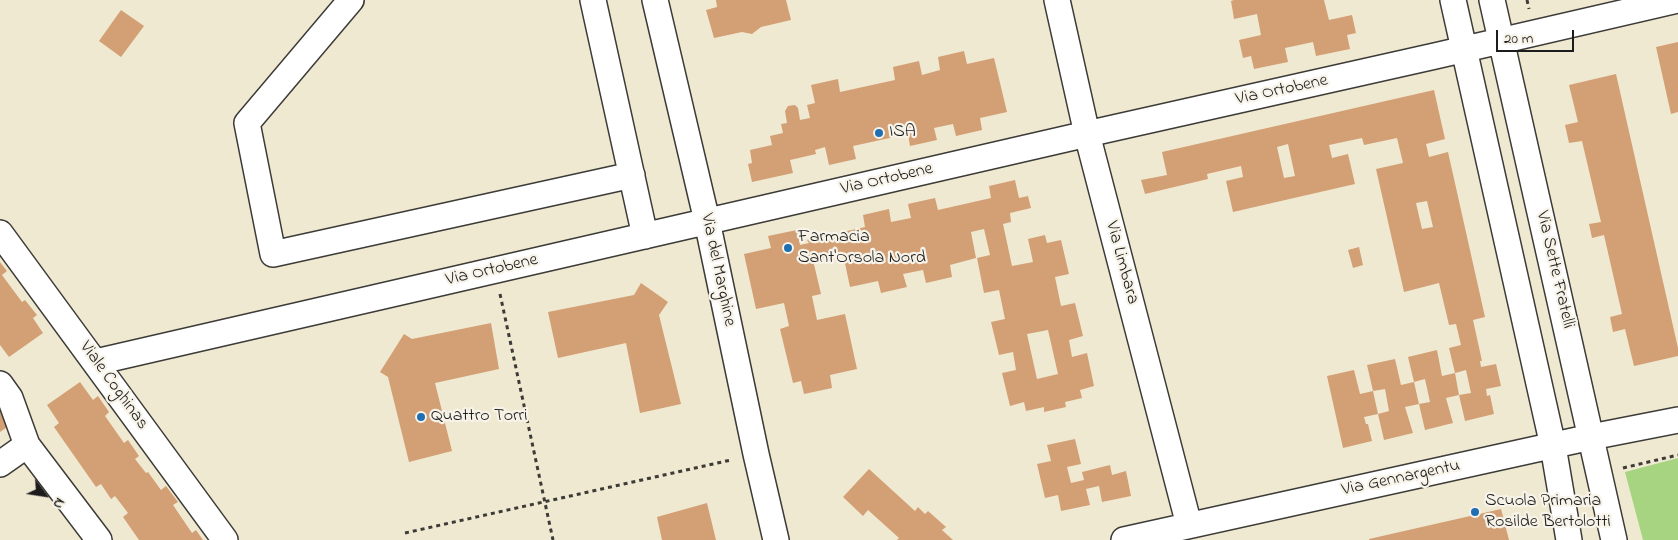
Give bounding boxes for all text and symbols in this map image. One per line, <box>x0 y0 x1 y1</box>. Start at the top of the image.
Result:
scale bar <box>1498 20 1576 52</box>
text: 20 m <box>1504 28 1533 50</box>
street label: Via Ortobene <box>1234 71 1330 111</box>
place label: ISA <box>889 122 916 144</box>
marker: ISA <box>873 127 885 139</box>
street label: Via Ortobene <box>839 159 935 201</box>
street label: Via Sette Fratelli <box>1530 209 1578 331</box>
street label: Via del Marghine <box>694 212 740 328</box>
street label: Via Limbara <box>1100 219 1142 307</box>
place label: Farmacia Sant'Orsola Nord <box>798 227 926 270</box>
marker: Farmacia Sant'Orsola Nord <box>782 242 794 254</box>
street label: Via Ortobene <box>444 250 540 292</box>
street label: Viale Coghinas <box>74 338 152 434</box>
place label: Quattro Torri <box>431 406 527 428</box>
marker: Quattro Torri <box>415 411 427 423</box>
street label: Via Gennargentu <box>1340 456 1462 502</box>
north arrow <box>20 470 70 520</box>
place label: Scuola Primaria Rosilde Bertolotti <box>1485 491 1611 534</box>
text: N <box>47 494 70 512</box>
marker: Scuola Primaria Rosilde Bertolotti <box>1469 506 1481 518</box>

